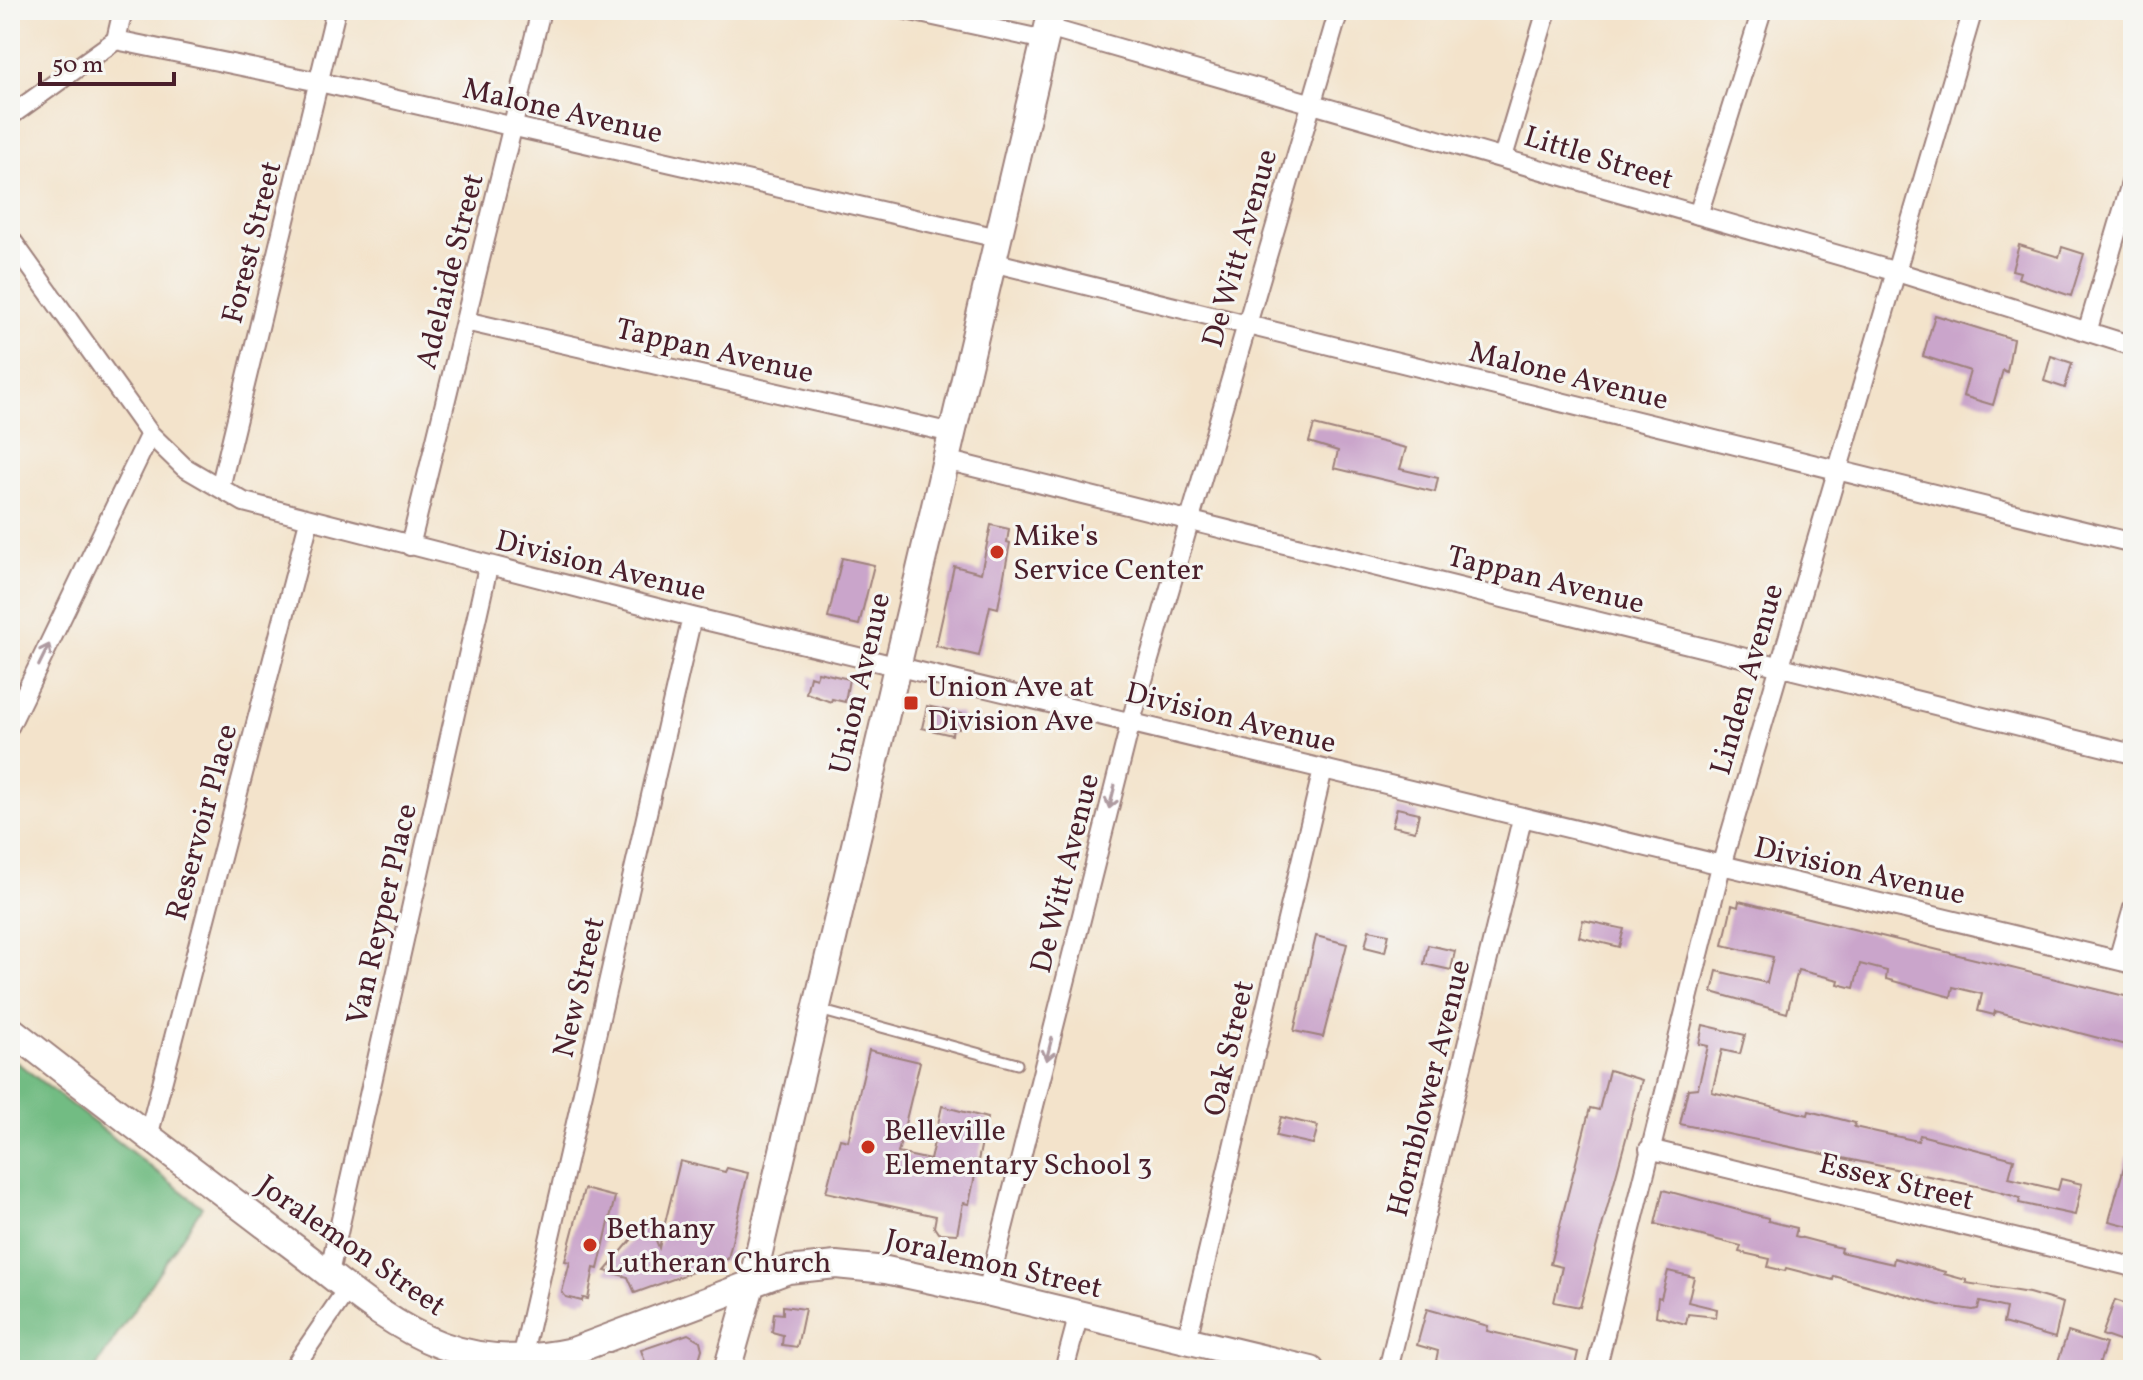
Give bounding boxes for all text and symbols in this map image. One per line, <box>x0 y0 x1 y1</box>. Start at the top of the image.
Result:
scale bar <box>40 36 174 86</box>
text: 50 m <box>52 49 104 83</box>
street label: Malone Avenue <box>458 69 667 155</box>
street label: Little Street <box>1518 116 1678 202</box>
street label: De Witt Avenue <box>1193 145 1289 353</box>
street label: Forest Street <box>212 157 293 328</box>
street label: Adelaide Street <box>406 169 496 374</box>
street label: Tappan Avenue <box>611 309 818 395</box>
street label: Malone Avenue <box>1464 332 1673 422</box>
place label: Mike's Service Center <box>1013 516 1204 592</box>
street label: Division Avenue <box>491 520 710 613</box>
street label: Tappan Avenue <box>1442 536 1649 626</box>
marker: Mike's Service Center <box>988 543 1006 561</box>
street label: Linden Avenue <box>1701 579 1795 780</box>
street label: Union Avenue <box>820 588 902 778</box>
one-way arrow <box>37 643 52 667</box>
place label: Union Ave at Division Ave <box>927 667 1094 743</box>
street label: Division Avenue <box>1121 672 1340 765</box>
marker: Union Ave at Division Ave <box>902 694 920 712</box>
street label: Reservoir Place <box>157 720 249 925</box>
street label: De Witt Avenue <box>1021 769 1111 978</box>
one-way arrow <box>1104 783 1119 809</box>
street label: Van Reyper Place <box>337 800 429 1029</box>
street label: Division Avenue <box>1750 827 1969 917</box>
street label: New Street <box>543 913 617 1062</box>
street label: Hornblower Avenue <box>1378 956 1482 1221</box>
street label: Oak Street <box>1194 977 1266 1120</box>
one-way arrow <box>1040 1035 1055 1061</box>
place label: Belleville Elementary School 3 <box>884 1111 1152 1187</box>
marker: Belleville Elementary School 3 <box>859 1138 877 1156</box>
street label: Essex Street <box>1815 1143 1978 1222</box>
street label: Joralemon Street <box>248 1166 454 1327</box>
place label: Bethany Lutheran Church <box>606 1209 831 1285</box>
street label: Joralemon Street <box>881 1220 1106 1310</box>
marker: Bethany Lutheran Church <box>581 1236 599 1254</box>

